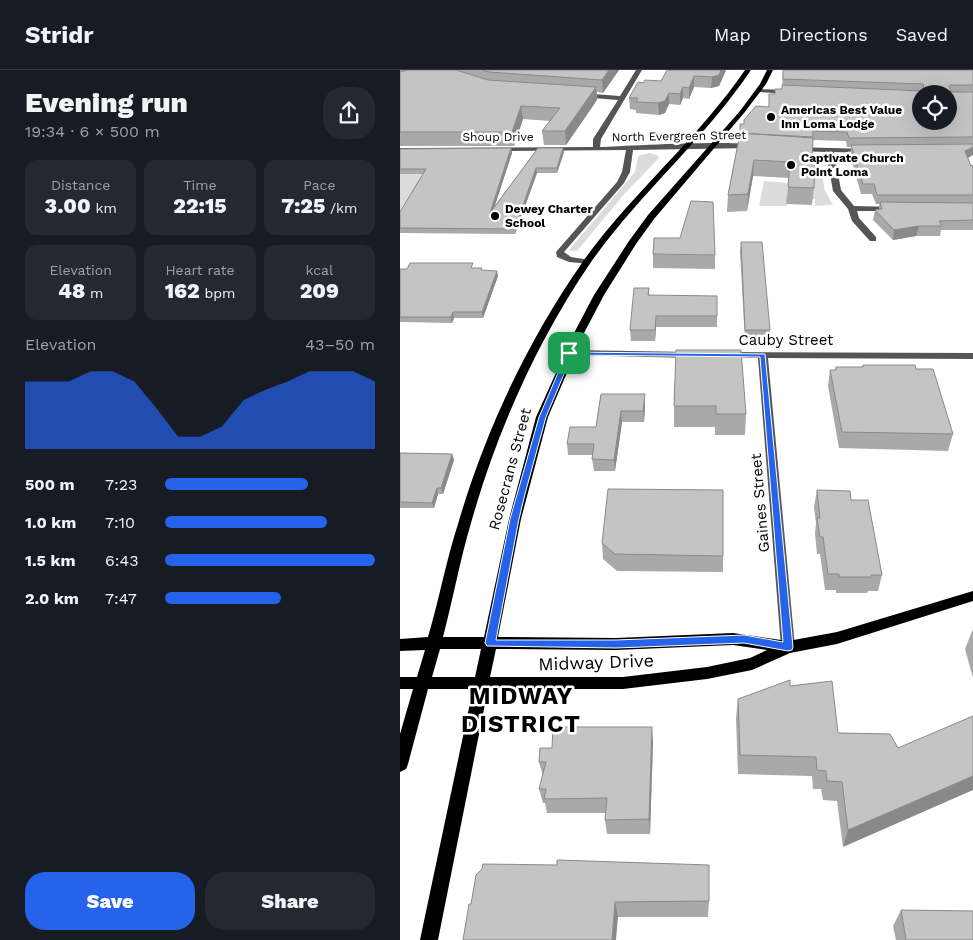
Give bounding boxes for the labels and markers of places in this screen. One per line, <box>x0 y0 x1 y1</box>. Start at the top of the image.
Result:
place label: Americas Best Value Inn Loma Lodge <box>781 103 902 131</box>
marker: Americas Best Value Inn Loma Lodge <box>765 111 777 123</box>
place label: Captivate Church Point Loma <box>801 151 904 179</box>
marker: Captivate Church Point Loma <box>785 159 797 171</box>
place label: Dewey Charter School <box>505 202 593 230</box>
marker: Dewey Charter School <box>489 210 501 222</box>
pin <box>548 332 590 374</box>

